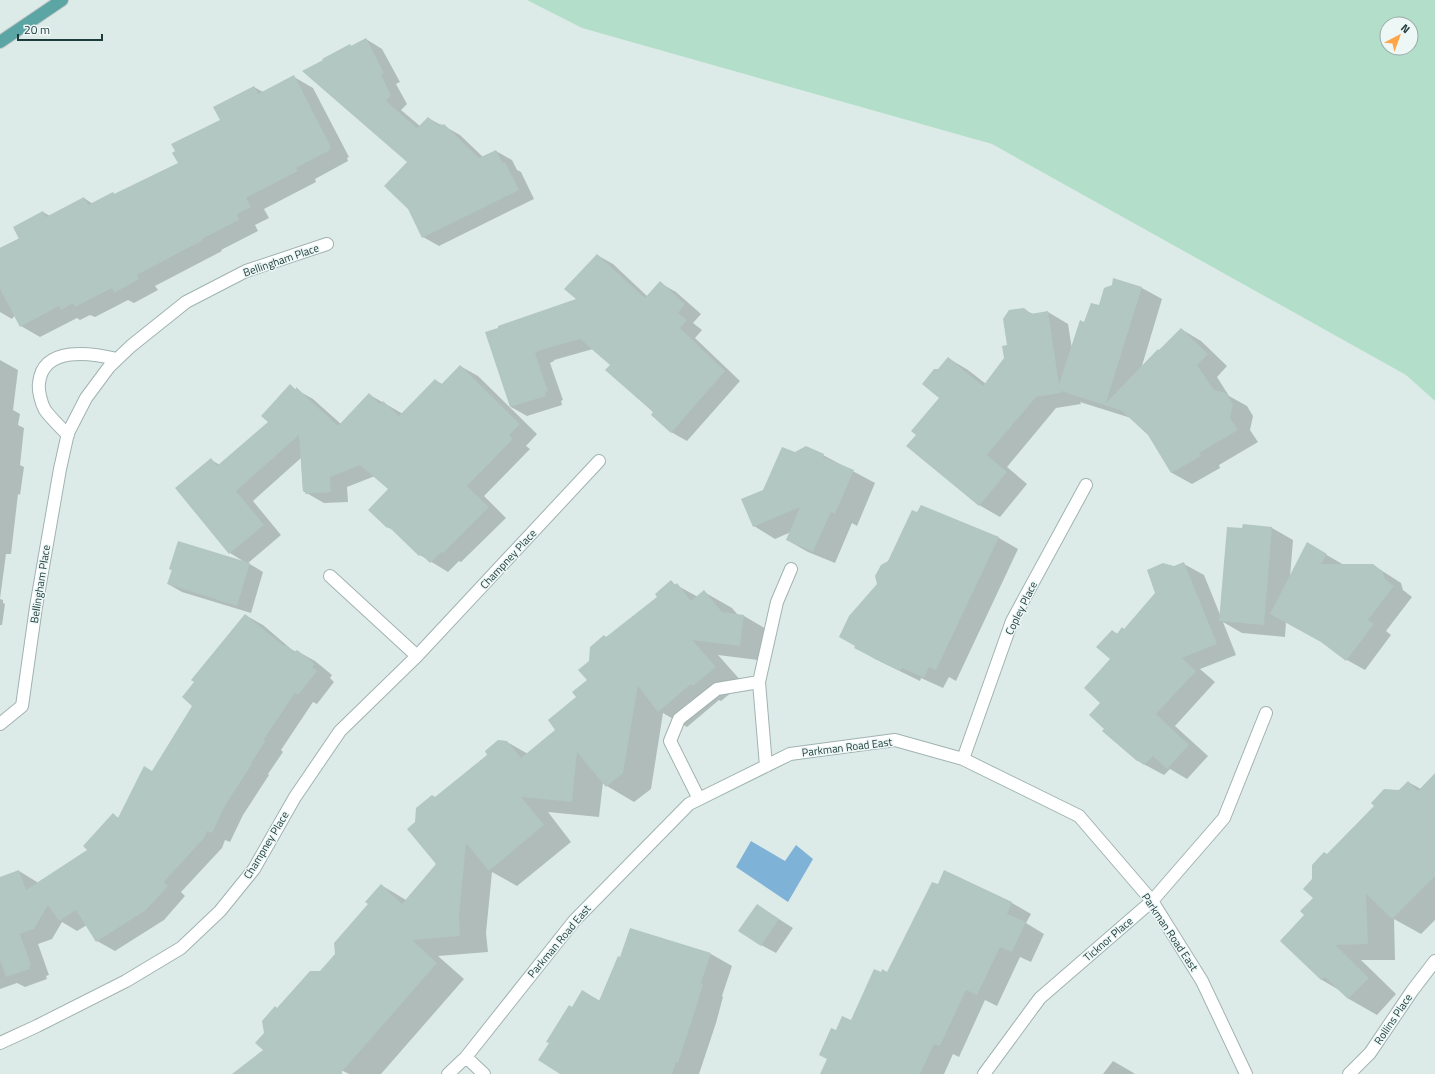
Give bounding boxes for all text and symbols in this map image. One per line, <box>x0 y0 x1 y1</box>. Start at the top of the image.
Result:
scale bar <box>18 16 102 42</box>
north arrow <box>1379 16 1419 56</box>
text: 20 m <box>24 20 50 39</box>
text: N <box>1397 20 1414 37</box>
street label: Bellingham Place <box>241 239 322 280</box>
street label: Champney Place <box>476 525 540 592</box>
street label: Bellingham Place <box>26 543 54 624</box>
street label: Copley Place <box>1001 578 1041 638</box>
street label: Parkman Road East <box>801 734 893 760</box>
street label: Champney Place <box>239 808 293 882</box>
street label: Parkman Road East <box>1138 890 1202 974</box>
street label: Parkman Road East <box>524 901 594 981</box>
street label: Ticknor Place <box>1080 913 1137 965</box>
street label: Rollins Place <box>1370 990 1416 1048</box>

